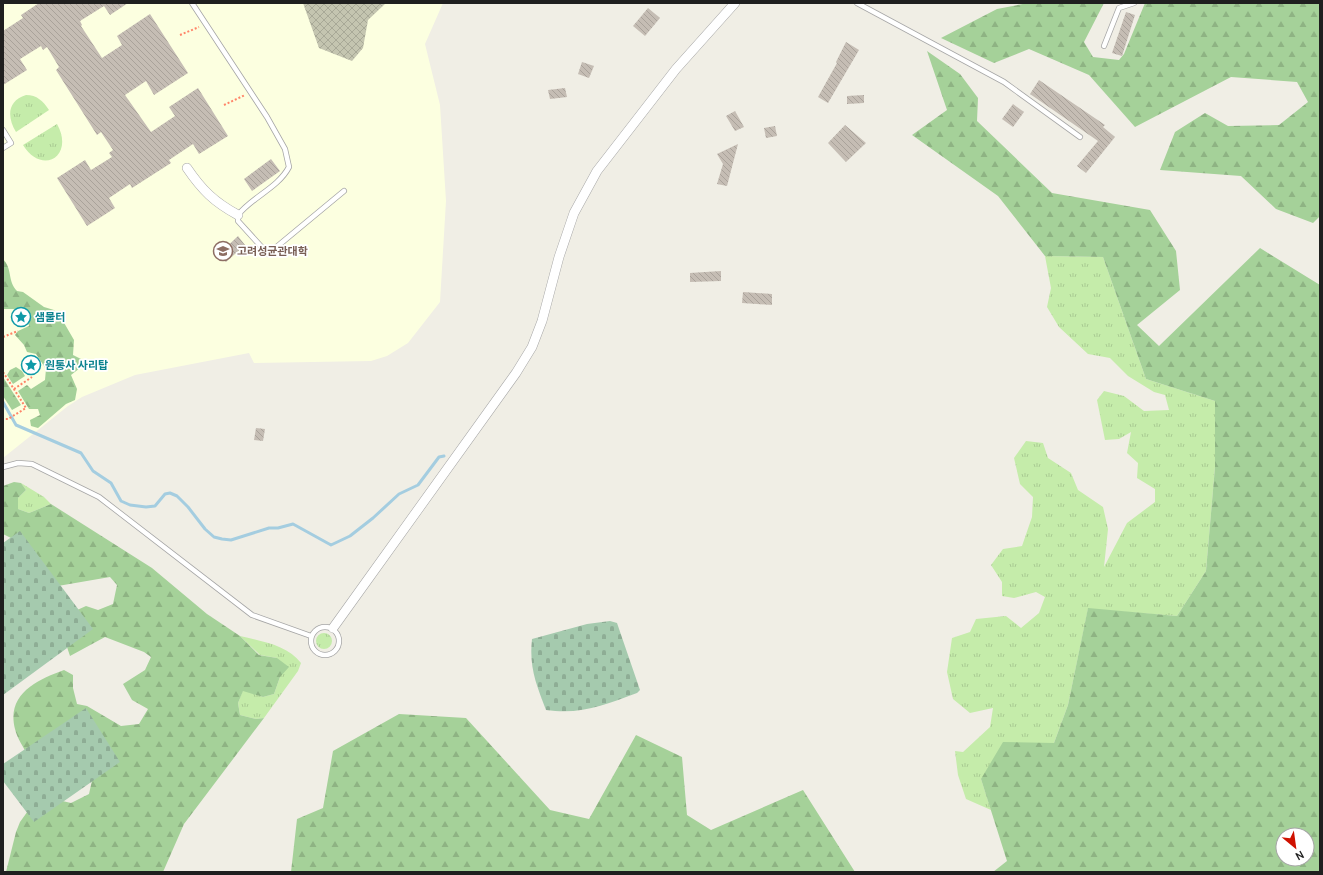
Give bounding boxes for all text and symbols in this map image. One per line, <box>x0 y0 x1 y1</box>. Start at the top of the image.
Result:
school or university icon: 고려성균관대학 <box>212 240 234 262</box>
place label: 고려성균관대학 <box>237 244 308 258</box>
place icon: 샘물터 <box>10 306 32 328</box>
place label: 샘물터 <box>35 310 65 324</box>
place icon: 원통사 사리탑 <box>20 354 42 376</box>
place label: 원통사 사리탑 <box>45 358 108 372</box>
north arrow <box>1275 827 1315 867</box>
text: N <box>1293 848 1307 864</box>

